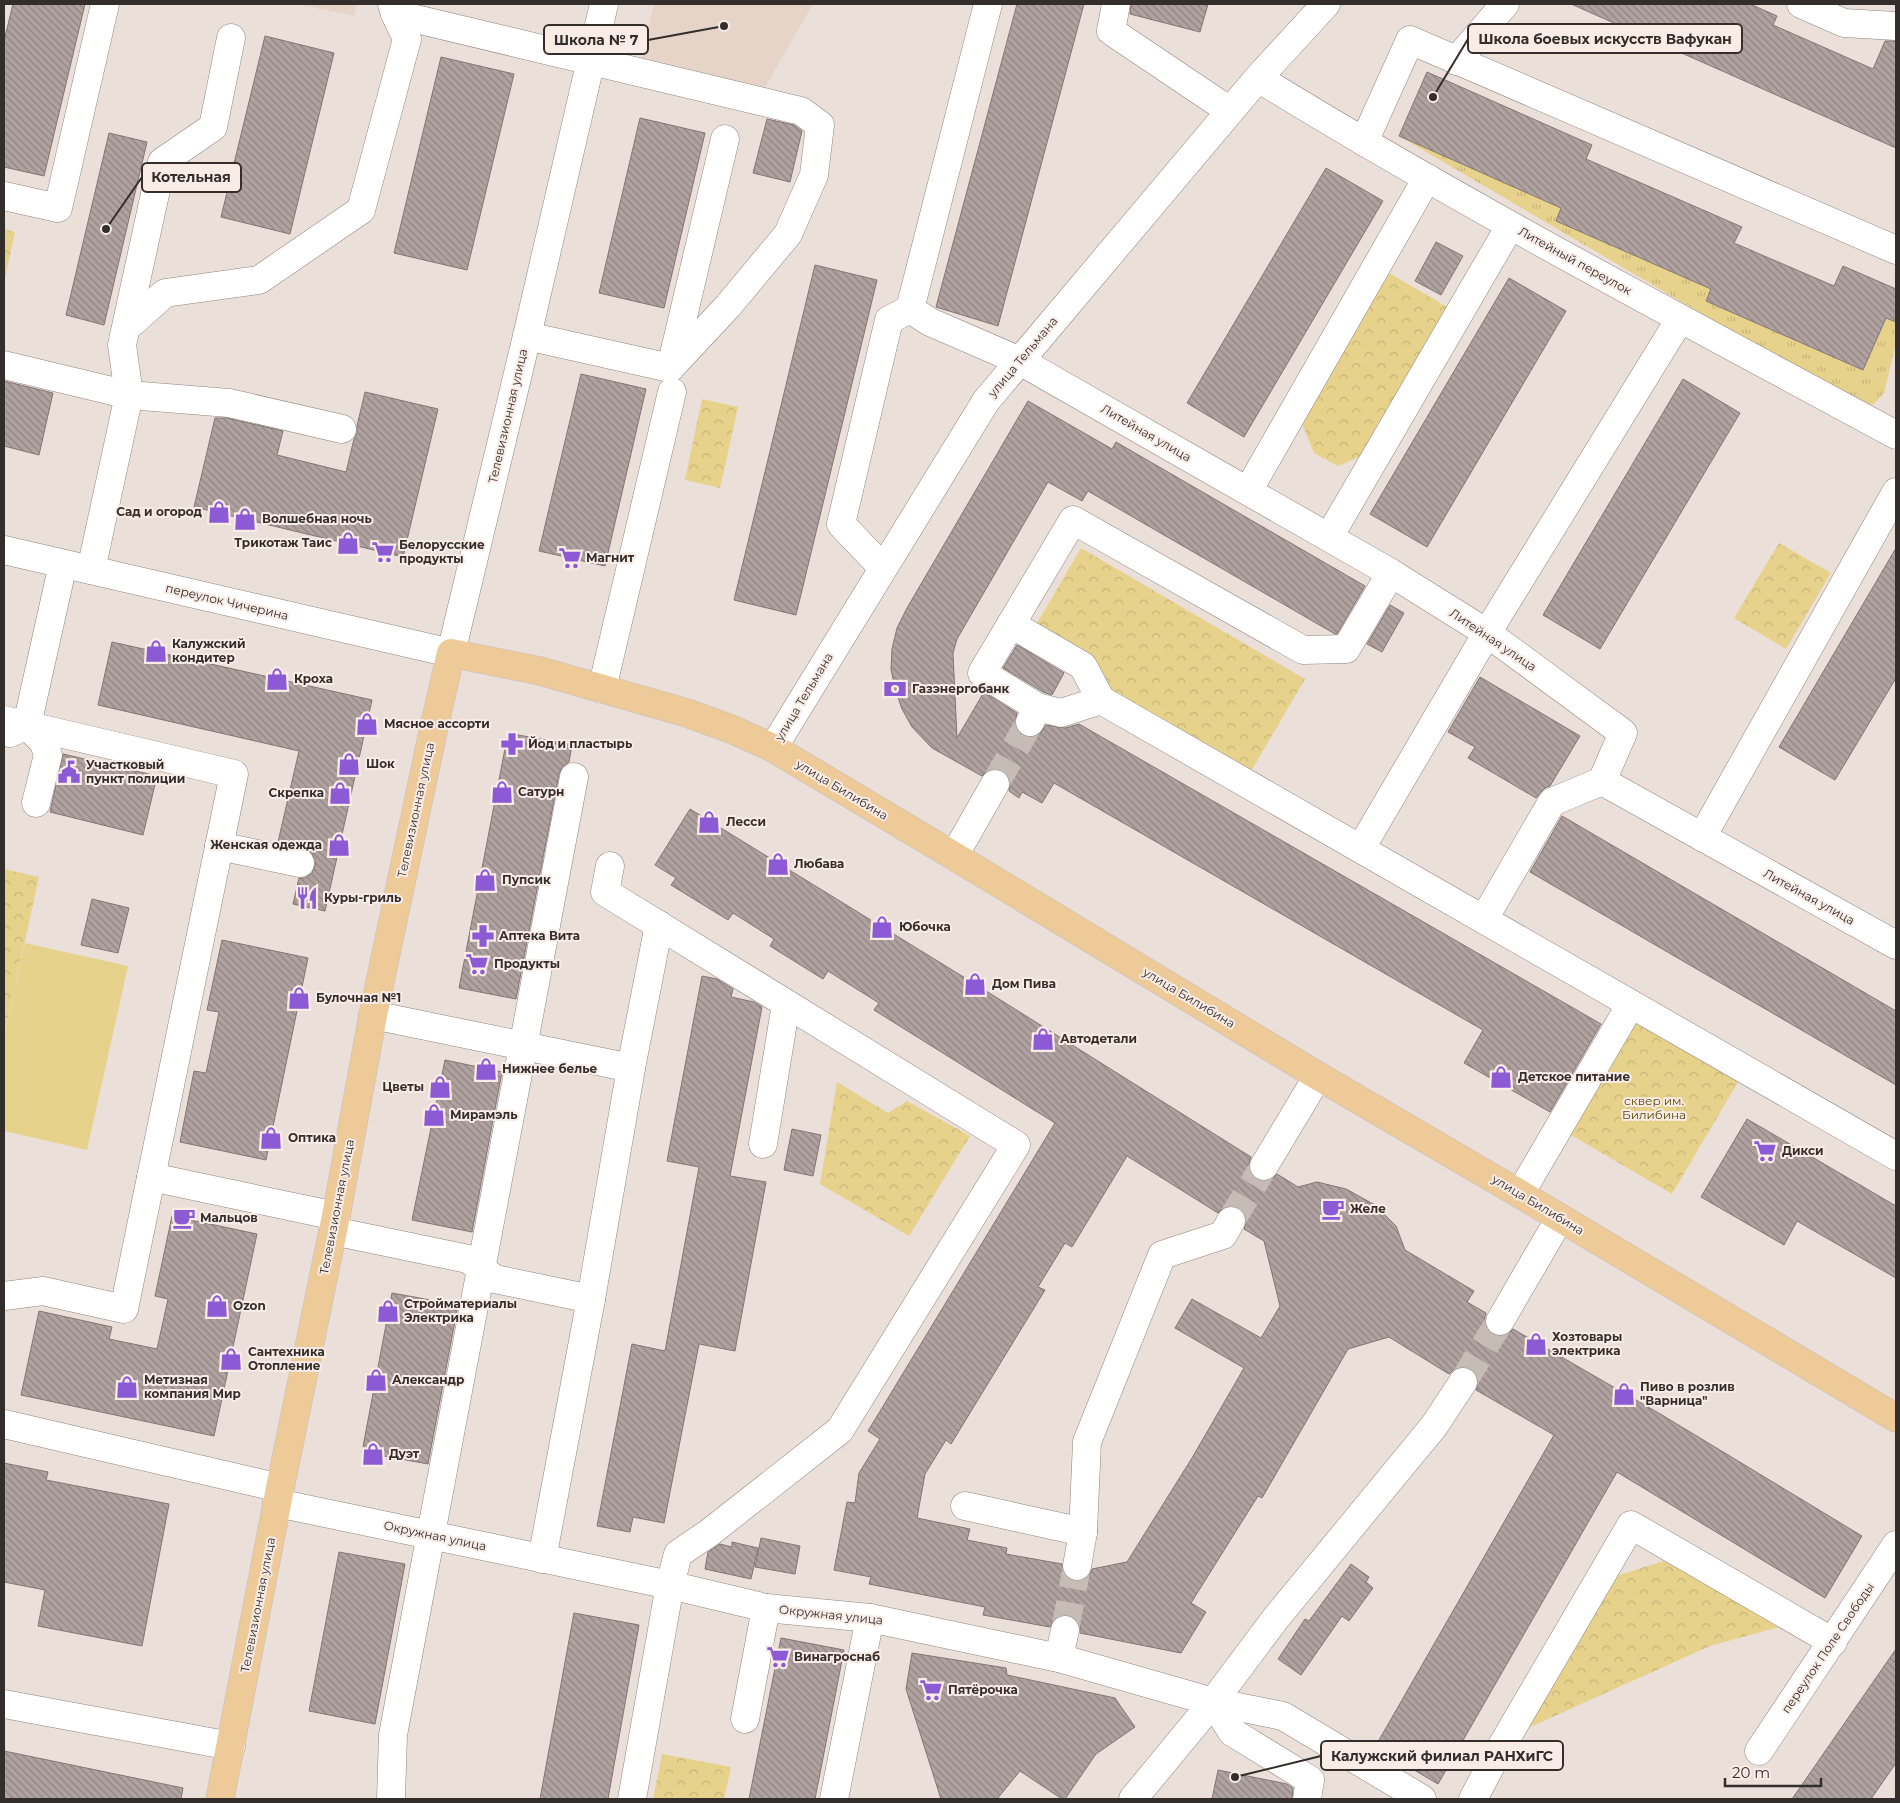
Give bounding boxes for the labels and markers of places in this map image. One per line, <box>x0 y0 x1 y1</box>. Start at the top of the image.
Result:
callout: Школа боевых искусств Вафукан <box>1468 24 1742 53</box>
callout: Школа № 7 <box>544 25 648 54</box>
callout: Котельная <box>142 163 241 192</box>
shop icon: Сад и огород <box>206 499 232 525</box>
place label: Сад и огород <box>116 504 203 519</box>
shop icon: Волшебная ночь <box>232 506 258 532</box>
place label: Волшебная ночь <box>262 511 372 526</box>
shop icon: Трикотаж Таис <box>335 530 361 556</box>
place label: Трикотаж Таис <box>234 535 332 550</box>
place label: Белорусские продукты <box>399 537 485 566</box>
supermarket icon: Белорусские продукты <box>370 539 396 565</box>
supermarket icon: Магнит <box>557 545 583 571</box>
place label: Магнит <box>586 550 635 565</box>
place label: Калужский кондитер <box>172 636 246 665</box>
shop icon: Калужский кондитер <box>143 638 169 664</box>
shop icon: Кроха <box>264 666 290 692</box>
place label: Кроха <box>294 671 333 686</box>
bank icon: Газэнергобанк <box>882 676 908 702</box>
place label: Газэнергобанк <box>912 681 1010 696</box>
shop icon: Мясное ассорти <box>354 711 380 737</box>
place label: Мясное ассорти <box>384 716 490 731</box>
pharmacy icon: Йод и пластырь <box>499 731 525 757</box>
place label: Йод и пластырь <box>528 736 632 751</box>
shop icon: Шок <box>336 751 362 777</box>
place label: Шок <box>366 756 395 771</box>
place label: Участковый пункт полиции <box>86 757 185 786</box>
public building icon: Участковый пункт полиции <box>56 759 82 785</box>
shop icon: Сатурн <box>489 779 515 805</box>
shop icon: Скрепка <box>327 780 353 806</box>
place label: Сатурн <box>518 784 564 799</box>
place label: Скрепка <box>268 785 324 800</box>
shop icon: Лесси <box>696 809 722 835</box>
place label: Лесси <box>726 814 766 829</box>
shop icon: Женская одежда <box>326 832 352 858</box>
place label: Женская одежда <box>210 837 322 852</box>
shop icon: Любава <box>765 851 791 877</box>
place label: Любава <box>794 856 844 871</box>
shop icon: Пупсик <box>472 867 498 893</box>
place label: Пупсик <box>502 872 551 887</box>
restaurant icon: Куры-гриль <box>294 885 320 911</box>
place label: Куры-гриль <box>324 890 401 905</box>
shop icon: Юбочка <box>869 914 895 940</box>
place label: Юбочка <box>899 919 951 934</box>
pharmacy icon: Аптека Вита <box>470 923 496 949</box>
place label: Аптека Вита <box>499 928 580 943</box>
supermarket icon: Продукты <box>464 951 490 977</box>
place label: Продукты <box>494 956 560 971</box>
shop icon: Дом Пива <box>962 971 988 997</box>
place label: Дом Пива <box>992 976 1056 991</box>
shop icon: Булочная №1 <box>286 985 312 1011</box>
place label: Булочная №1 <box>316 990 401 1005</box>
shop icon: Автодетали <box>1030 1026 1056 1052</box>
place label: Автодетали <box>1060 1031 1137 1046</box>
shop icon: Нижнее белье <box>473 1056 499 1082</box>
place label: Нижнее белье <box>502 1061 597 1076</box>
shop icon: Детское питание <box>1488 1064 1514 1090</box>
place label: Детское питание <box>1518 1069 1630 1084</box>
shop icon: Цветы <box>427 1074 453 1100</box>
place label: Цветы <box>382 1079 424 1094</box>
shop icon: Мирамэль <box>421 1102 447 1128</box>
place label: Мирамэль <box>450 1107 518 1122</box>
shop icon: Оптика <box>258 1125 284 1151</box>
place label: Оптика <box>288 1130 336 1145</box>
supermarket icon: Дикси <box>1752 1138 1778 1164</box>
place label: Дикси <box>1782 1143 1824 1158</box>
cafe icon: Желе <box>1320 1196 1346 1222</box>
place label: Желе <box>1350 1201 1386 1216</box>
cafe icon: Мальцов <box>171 1205 197 1231</box>
place label: Мальцов <box>200 1210 258 1225</box>
shop icon: Ozon <box>204 1293 230 1319</box>
place label: Стройматериалы Электрика <box>404 1296 517 1325</box>
place label: Ozon <box>233 1298 266 1313</box>
shop icon: Стройматериалы Электрика <box>375 1298 401 1324</box>
place label: Хозтовары электрика <box>1552 1329 1622 1358</box>
shop icon: Хозтовары электрика <box>1523 1331 1549 1357</box>
place label: Сантехника Отопление <box>248 1344 325 1373</box>
shop icon: Сантехника Отопление <box>218 1346 244 1372</box>
shop icon: Александр <box>363 1367 389 1393</box>
place label: Метизная компания Мир <box>144 1372 241 1401</box>
place label: Александр <box>392 1372 464 1387</box>
shop icon: Метизная компания Мир <box>114 1374 140 1400</box>
place label: Пиво в розлив "Варница" <box>1640 1379 1735 1408</box>
shop icon: Пиво в розлив "Варница" <box>1611 1381 1637 1407</box>
shop icon: Дуэт <box>360 1441 386 1467</box>
place label: Дуэт <box>389 1446 420 1461</box>
supermarket icon: Винагроснаб <box>765 1644 791 1670</box>
place label: Винагроснаб <box>794 1649 880 1664</box>
supermarket icon: Пятёрочка <box>918 1677 944 1703</box>
place label: Пятёрочка <box>948 1682 1018 1697</box>
callout: Калужский филиал РАНХиГС <box>1321 1741 1563 1770</box>

